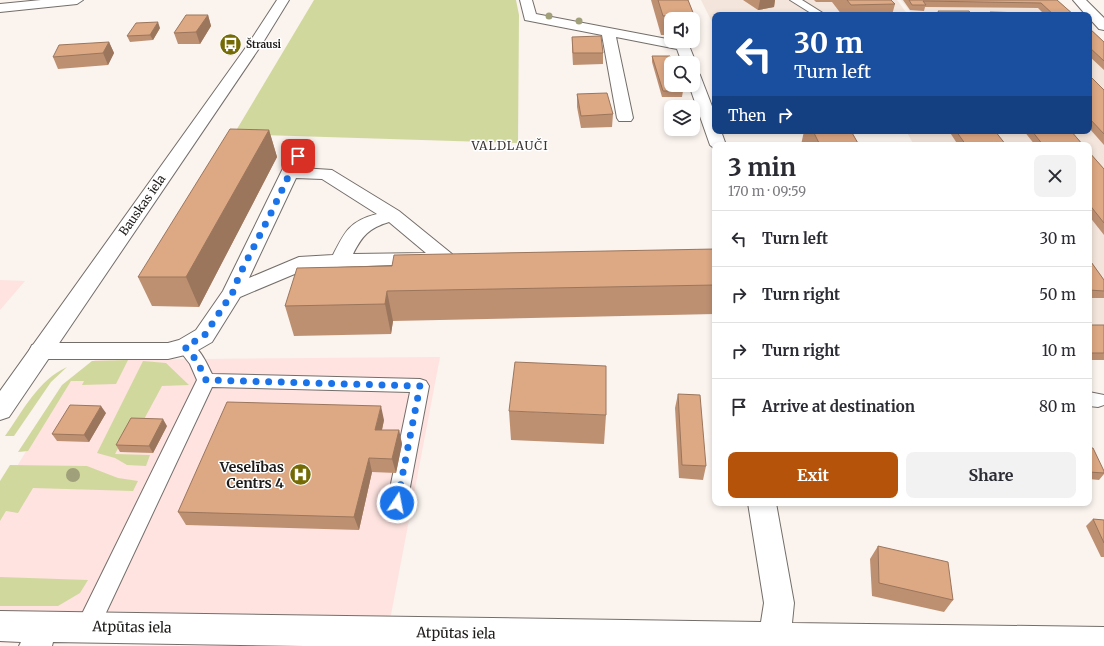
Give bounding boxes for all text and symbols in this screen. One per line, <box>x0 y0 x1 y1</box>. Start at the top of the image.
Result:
map controls <box>664 12 700 136</box>
button: sound <box>664 12 700 48</box>
text: 30 m <box>794 25 863 61</box>
icon: left <box>728 28 780 80</box>
bus stop icon: Štrausi <box>217 31 243 57</box>
place label: Štrausi <box>246 37 281 51</box>
button: search <box>664 56 700 92</box>
text: Turn left <box>794 60 871 83</box>
button: layers <box>664 100 700 136</box>
icon: right <box>774 104 796 126</box>
text: Then <box>728 106 766 125</box>
district label: VALDLAUČI <box>470 137 549 153</box>
pin <box>281 139 315 173</box>
icon: arrive <box>287 145 309 167</box>
text: 3 min <box>728 152 796 183</box>
button: close <box>1034 155 1076 197</box>
street label: Bauskas iela <box>116 171 169 238</box>
text: 170 m · 09:59 <box>728 183 806 200</box>
icon: left <box>728 228 750 250</box>
text: Turn left <box>762 229 828 248</box>
text: 30 m <box>1039 229 1076 248</box>
icon: right <box>728 284 750 306</box>
text: Turn right <box>762 285 840 304</box>
text: 50 m <box>1039 285 1076 304</box>
icon: right <box>728 340 750 362</box>
text: Turn right <box>762 341 840 360</box>
text: 10 m <box>1042 341 1076 360</box>
icon: arrive <box>728 396 750 418</box>
text: Arrive at destination <box>762 397 915 416</box>
text: 80 m <box>1039 397 1076 416</box>
button: Exit <box>728 452 898 498</box>
button: Share <box>906 452 1076 498</box>
place label: Veselības Centrs 4 <box>219 458 284 492</box>
hospital icon: Veselības Centrs 4 <box>287 462 313 488</box>
position arrow <box>376 482 418 524</box>
street label: Atpūtas iela <box>91 617 172 637</box>
street label: Atpūtas iela <box>415 623 496 643</box>

